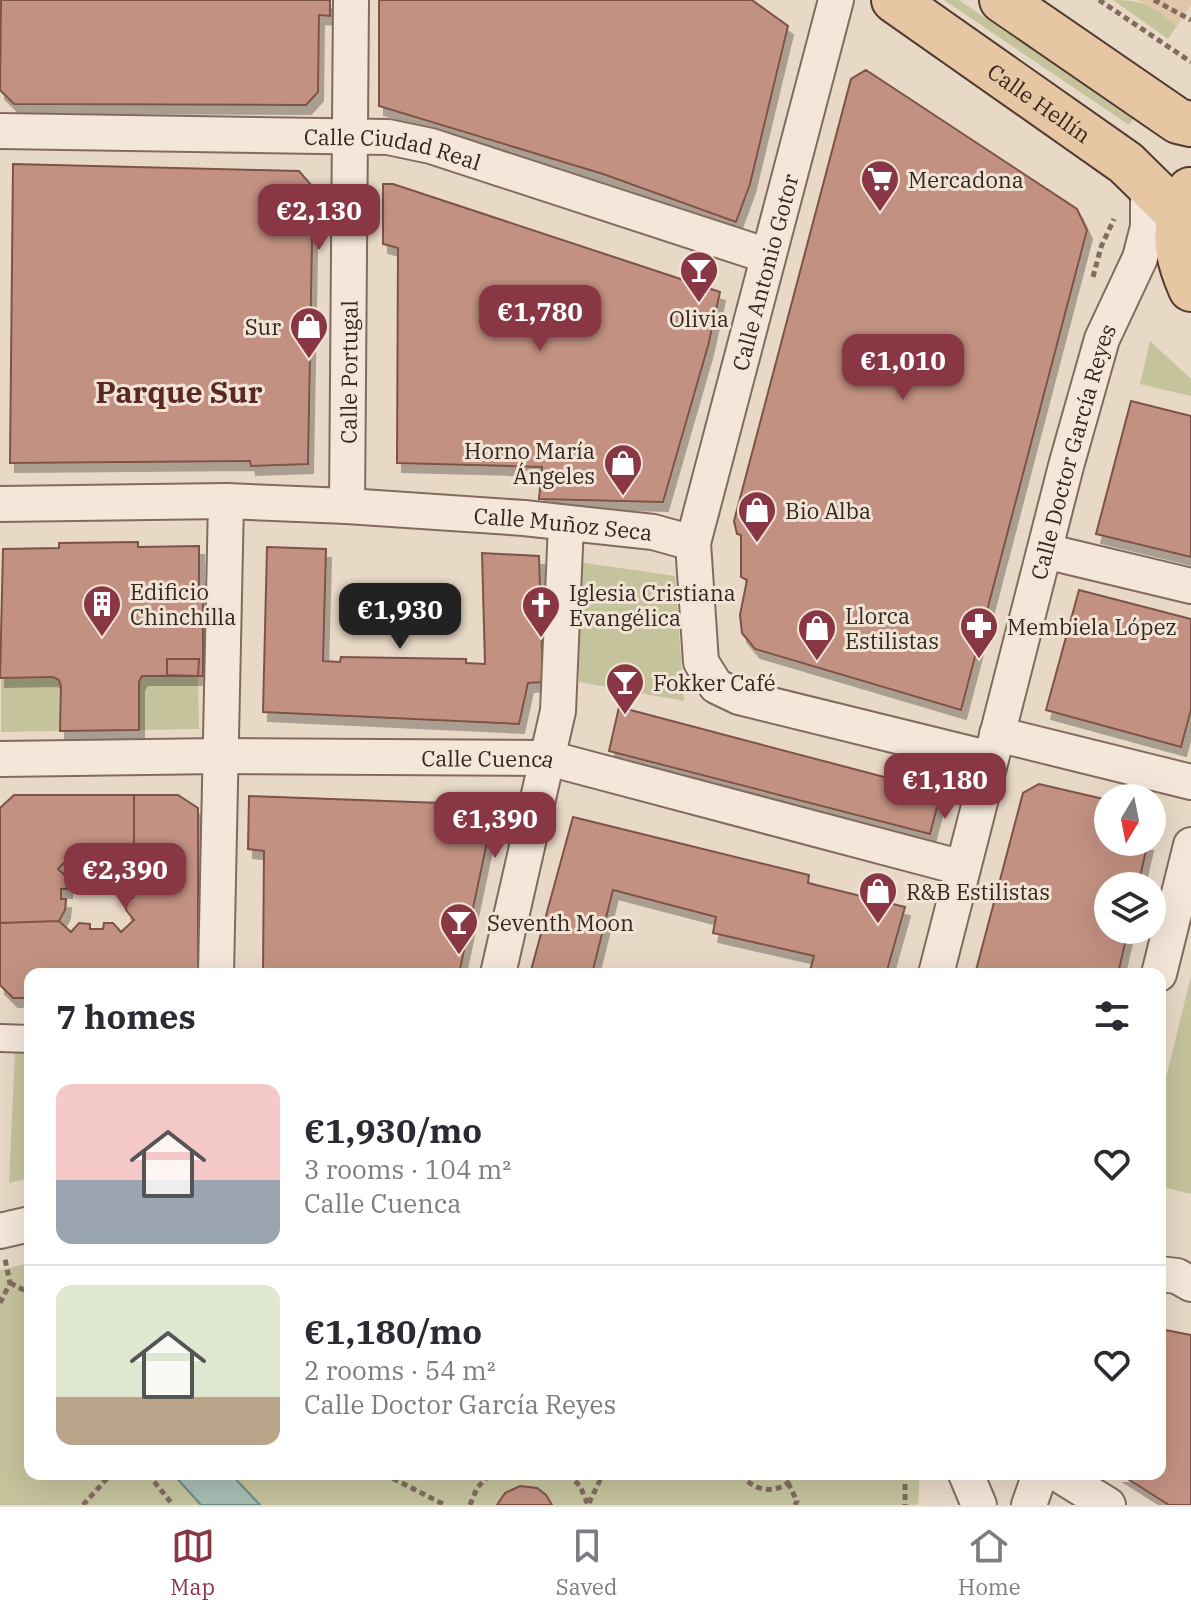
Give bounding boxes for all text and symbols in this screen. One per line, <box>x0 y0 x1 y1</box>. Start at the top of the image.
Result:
street label: Calle Hellín <box>982 56 1097 149</box>
street label: Calle Ciudad Real <box>304 121 485 176</box>
supermarket icon: Mercadona <box>859 158 901 213</box>
place label: Mercadona <box>908 165 1024 194</box>
street label: Calle Antonio Gotor <box>725 170 804 374</box>
pin: €2,130 <box>254 184 384 252</box>
text: €2,130 <box>276 193 362 227</box>
bar icon: Olivia <box>678 249 720 304</box>
pin: €1,780 <box>475 285 605 353</box>
text: €1,780 <box>497 294 583 328</box>
street label: Calle Portugal <box>333 300 363 444</box>
place label: Olivia <box>669 304 729 333</box>
shop icon: Sur <box>288 305 330 360</box>
place label: Sur <box>245 312 281 341</box>
street label: Calle Doctor García Reyes <box>1023 319 1122 582</box>
pin: €1,010 <box>838 334 968 402</box>
text: €1,010 <box>860 343 946 377</box>
district label: Parque Sur <box>95 372 263 411</box>
place label: Horno María Ángeles <box>464 436 595 490</box>
shop icon: Horno María Ángeles <box>602 442 644 497</box>
shop icon: Bio Alba <box>736 489 778 544</box>
place label: Bio Alba <box>785 496 871 525</box>
street label: Calle Muñoz Seca <box>473 500 654 546</box>
place label: Edificio Chinchilla <box>130 577 236 631</box>
place label: Iglesia Cristiana Evangélica <box>569 578 736 632</box>
building icon: Edificio Chinchilla <box>81 583 123 638</box>
pin: €1,930 <box>335 583 465 651</box>
church icon: Iglesia Cristiana Evangélica <box>520 584 562 639</box>
text: €1,930 <box>357 592 443 626</box>
place label: Llorca Estilistas <box>845 601 939 655</box>
pharmacy icon: Membiela López <box>958 605 1000 660</box>
shop icon: Llorca Estilistas <box>796 607 838 662</box>
place label: Membiela López <box>1007 612 1177 641</box>
bar icon: Fokker Café <box>604 661 646 716</box>
place label: Fokker Café <box>653 668 775 697</box>
street label: Calle Cuenca <box>421 743 558 774</box>
pin: €1,180 <box>880 753 1010 821</box>
text: €1,180 <box>902 762 988 796</box>
north arrow <box>1094 784 1166 856</box>
map controls <box>1094 784 1166 944</box>
pin: €1,390 <box>430 792 560 860</box>
text: €1,390 <box>452 801 538 835</box>
pin: €2,390 <box>60 843 190 911</box>
text: €2,390 <box>82 852 168 886</box>
shop icon: R&B Estilistas <box>857 870 899 925</box>
button: layers <box>1094 872 1166 944</box>
place label: R&B Estilistas <box>906 877 1050 906</box>
bar icon: Seventh Moon <box>438 901 480 956</box>
place label: Seventh Moon <box>487 908 634 937</box>
text: 7 homes <box>56 994 196 1038</box>
icon: filters <box>1090 994 1134 1038</box>
text: €1,930/mo <box>304 1108 482 1152</box>
icon: home <box>120 1116 216 1212</box>
icon: heart <box>1090 1142 1134 1186</box>
text: 3 rooms · 104 m² <box>304 1152 511 1186</box>
text: Calle Cuenca <box>304 1186 461 1220</box>
text: €1,180/mo <box>304 1309 482 1353</box>
icon: home <box>120 1317 216 1413</box>
icon: heart <box>1090 1343 1134 1387</box>
text: 2 rooms · 54 m² <box>304 1353 496 1387</box>
text: Calle Doctor García Reyes <box>304 1387 616 1421</box>
tab: Map <box>170 1524 215 1601</box>
tab: Saved <box>556 1524 617 1601</box>
tab: Home <box>958 1524 1021 1601</box>

